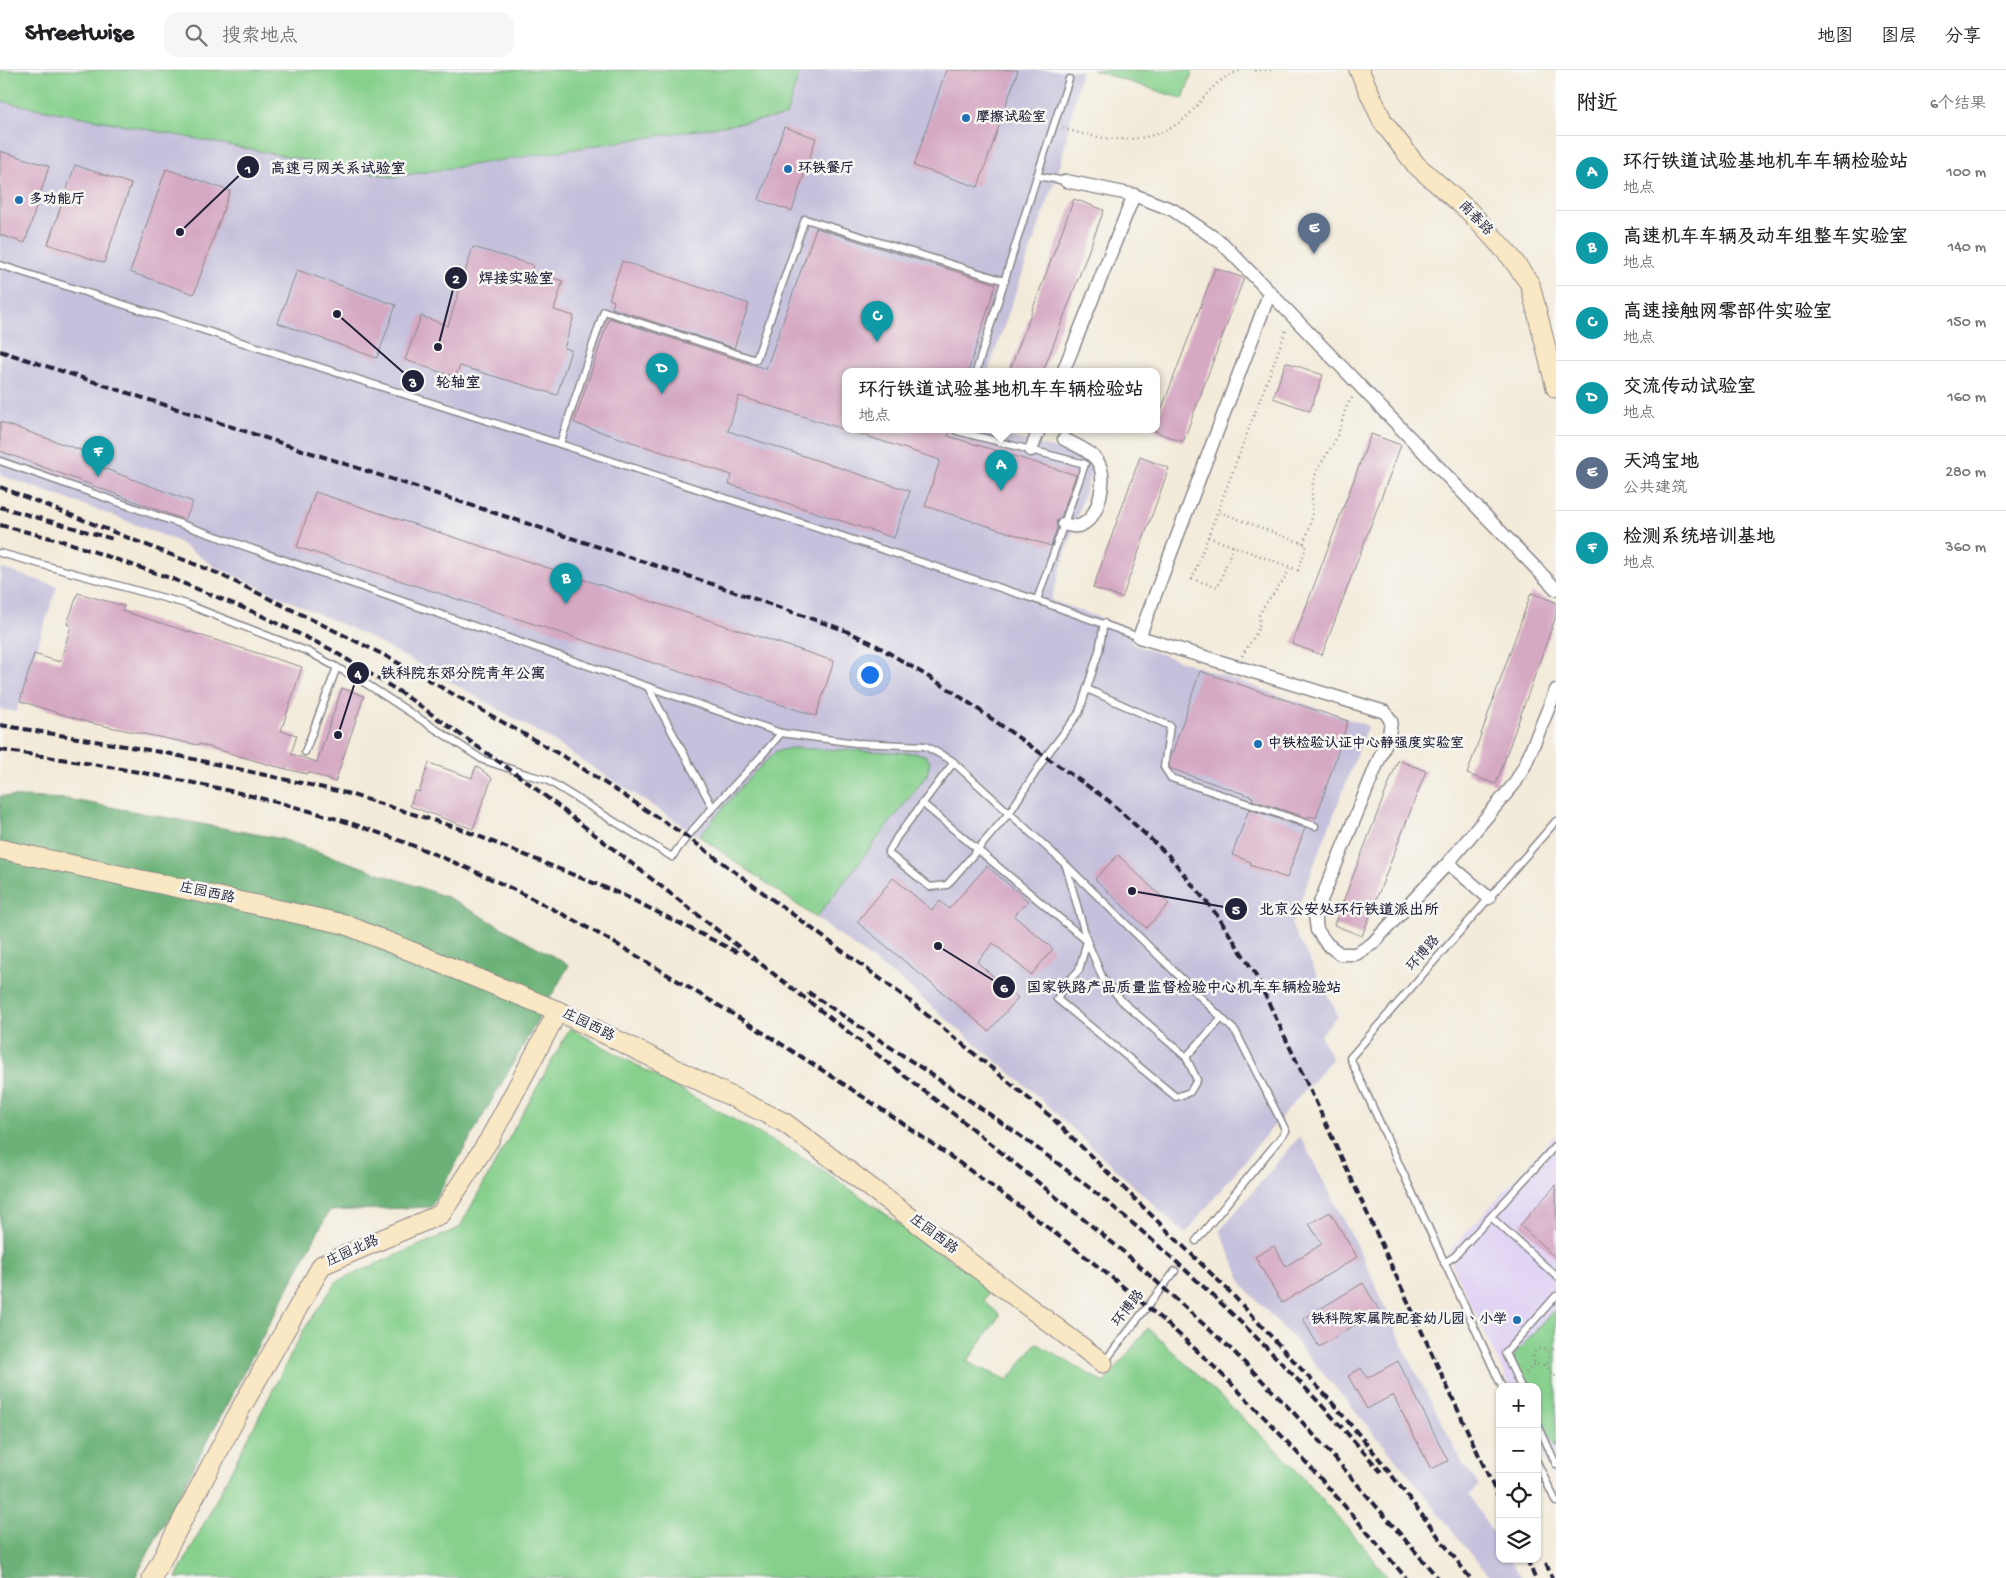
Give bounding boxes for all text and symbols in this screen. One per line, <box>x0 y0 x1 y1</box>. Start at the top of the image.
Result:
search box <box>164 12 514 57</box>
text: Streetwise <box>25 20 134 49</box>
icon: search <box>182 21 210 49</box>
text: 搜索地点 <box>222 26 298 49</box>
text: 地图 <box>1817 27 1853 48</box>
text: 图层 <box>1881 27 1917 48</box>
text: 分享 <box>1945 27 1981 48</box>
text: 附近 <box>1576 93 1618 118</box>
text: 6个结果 <box>1930 96 1986 115</box>
place label: 摩擦试验室 <box>976 110 1046 127</box>
marker: 摩擦试验室 <box>960 112 972 124</box>
callout: 高速弓网关系试验室 <box>236 152 416 182</box>
text: 环行铁道试验基地机车车辆检验站 <box>1623 152 1908 175</box>
text: 高速弓网关系试验室 <box>270 160 406 179</box>
place label: 环铁餐厅 <box>798 160 854 178</box>
text: 1 <box>244 161 251 179</box>
marker: 环铁餐厅 <box>782 163 794 175</box>
text: A <box>1587 164 1597 183</box>
text: 100 m <box>1946 164 1986 183</box>
text: 地点 <box>1623 180 1655 199</box>
place label: 多功能厅 <box>29 191 85 209</box>
marker: 多功能厅 <box>13 194 25 206</box>
street label: 南春路 <box>1454 197 1496 240</box>
pin: E <box>1298 213 1330 254</box>
text: 高速机车车辆及动车组整车实验室 <box>1623 227 1908 250</box>
text: B <box>1588 239 1596 258</box>
text: 140 m <box>1948 239 1986 258</box>
text: 地点 <box>1623 255 1655 274</box>
callout: 焊接实验室 <box>444 263 564 293</box>
text: 2 <box>452 271 460 289</box>
text: 焊接实验室 <box>478 271 554 289</box>
pin: C <box>861 301 893 342</box>
text: 高速接触网零部件实验室 <box>1623 302 1832 325</box>
text: C <box>1588 314 1596 333</box>
text: 150 m <box>1947 314 1986 333</box>
text: 地点 <box>1623 330 1655 349</box>
pin: D <box>646 353 678 394</box>
callout: 轮轴室 <box>400 366 490 396</box>
popup <box>842 368 1160 433</box>
text: 轮轴室 <box>435 374 481 393</box>
text: 3 <box>408 375 417 393</box>
text: 交流传动试验室 <box>1623 377 1756 400</box>
text: 环行铁道试验基地机车车辆检验站 <box>858 380 1144 403</box>
text: D <box>1587 389 1597 408</box>
text: 160 m <box>1947 389 1986 408</box>
text: 地点 <box>1623 405 1655 424</box>
text: 地点 <box>858 408 891 427</box>
pin: F <box>82 436 114 477</box>
pin: A <box>985 450 1017 491</box>
text: 天鸿宝地 <box>1623 452 1699 475</box>
text: E <box>1587 464 1597 483</box>
text: 280 m <box>1945 464 1986 483</box>
text: 公共建筑 <box>1623 480 1687 499</box>
text: 检测系统培训基地 <box>1623 527 1775 550</box>
text: F <box>1588 539 1596 558</box>
text: 360 m <box>1945 539 1986 558</box>
text: 地点 <box>1623 555 1655 574</box>
pin: B <box>550 563 582 604</box>
callout: 铁科院东郊分院青年公寓 <box>346 658 556 688</box>
your location <box>857 662 883 688</box>
text: 铁科院东郊分院青年公寓 <box>380 665 546 684</box>
text: 4 <box>353 666 362 684</box>
place label: 中铁检验认证中心静强度实验室 <box>1268 736 1464 753</box>
marker: 中铁检验认证中心静强度实验室 <box>1252 738 1264 750</box>
street label: 庄园西路 <box>178 879 236 908</box>
callout: 北京公安处环行铁道派出所 <box>1224 894 1449 924</box>
text: 5 <box>1232 902 1240 920</box>
text: 北京公安处环行铁道派出所 <box>1259 902 1439 920</box>
street label: 环博路 <box>1403 932 1444 975</box>
callout: 国家铁路产品质量监督检验中心机车车辆检验站 <box>992 972 1352 1002</box>
text: 国家铁路产品质量监督检验中心机车车辆检验站 <box>1026 979 1342 998</box>
text: 6 <box>1000 980 1008 998</box>
street label: 庄园西路 <box>559 1005 617 1046</box>
street label: 庄园西路 <box>906 1211 961 1259</box>
street label: 庄园北路 <box>324 1232 382 1271</box>
street label: 环博路 <box>1109 1287 1149 1331</box>
place label: 铁科院家属院配套幼儿园、小学 <box>1311 1311 1507 1329</box>
marker: 铁科院家属院配套幼儿园、小学 <box>1511 1314 1523 1326</box>
map controls <box>1496 1383 1541 1563</box>
button: + <box>1496 1383 1541 1428</box>
button: − <box>1496 1428 1541 1473</box>
button: locate <box>1496 1473 1541 1518</box>
button: layers <box>1496 1518 1541 1563</box>

